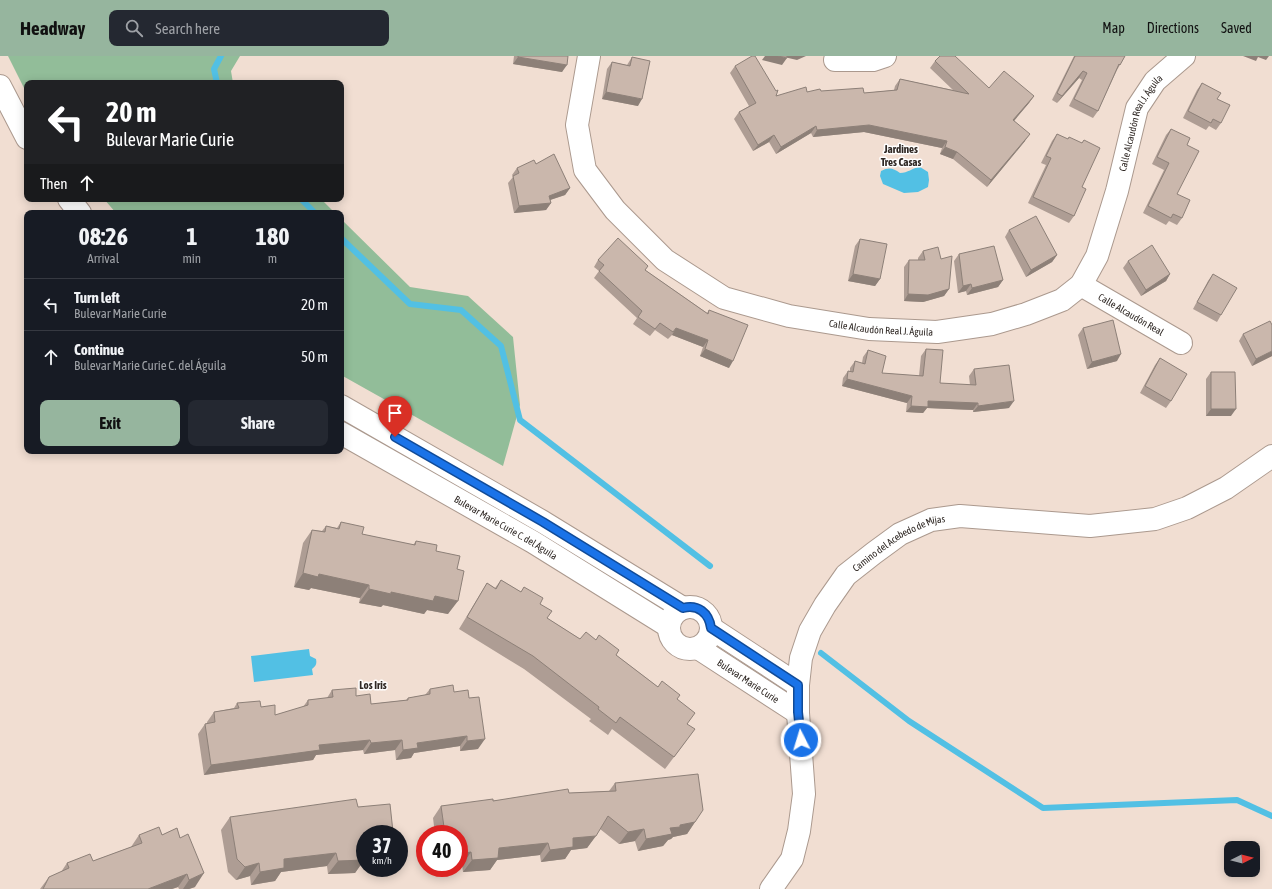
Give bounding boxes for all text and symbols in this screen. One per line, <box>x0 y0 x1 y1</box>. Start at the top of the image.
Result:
search box <box>109 10 389 46</box>
text: Headway <box>20 17 85 39</box>
icon: search <box>123 17 145 39</box>
text: Search here <box>155 20 220 37</box>
text: Map <box>1102 20 1125 36</box>
text: Directions <box>1147 20 1199 36</box>
text: Saved <box>1221 20 1252 36</box>
street label: Calle Alcaudón Real J. Águila <box>1116 72 1164 172</box>
icon: left <box>40 96 92 148</box>
text: 20 m <box>106 96 156 128</box>
text: Bulevar Marie Curie <box>106 129 234 150</box>
district label: Jardines Tres Casas <box>881 143 921 168</box>
icon: ahead <box>76 172 98 194</box>
text: Then <box>40 175 68 192</box>
text: 08:26 <box>79 223 128 250</box>
text: 1 <box>186 223 197 250</box>
text: 180 <box>256 223 289 250</box>
text: Arrival <box>87 251 119 266</box>
text: min <box>182 251 201 266</box>
text: m <box>268 251 277 266</box>
text: Turn left <box>74 289 120 306</box>
street label: Calle Alcaudón Real <box>1097 291 1166 337</box>
icon: left <box>40 294 62 316</box>
text: 20 m <box>301 296 328 313</box>
text: Bulevar Marie Curie <box>74 306 167 321</box>
street label: Calle Alcaudón Real J. Águila <box>828 317 934 337</box>
text: Continue <box>74 341 124 358</box>
icon: ahead <box>40 346 62 368</box>
text: 50 m <box>301 348 328 365</box>
text: Bulevar Marie Curie C. del Águila <box>74 358 226 373</box>
pin <box>378 396 412 437</box>
button: Exit <box>40 400 180 446</box>
button: Share <box>188 400 328 446</box>
icon: arrive <box>384 402 406 424</box>
street label: Bulevar Marie Curie C. del Águila <box>452 493 560 562</box>
street label: Camino del Acebedo de Mijas <box>850 513 946 573</box>
street label: Bulevar Marie Curie <box>715 657 782 705</box>
district label: Los Iris <box>359 679 387 691</box>
position arrow <box>780 719 822 761</box>
speed limit sign: 40 <box>416 825 468 877</box>
text: 37 <box>373 834 391 857</box>
north arrow <box>1224 841 1260 877</box>
map controls <box>1224 841 1260 877</box>
text: km/h <box>372 855 392 866</box>

